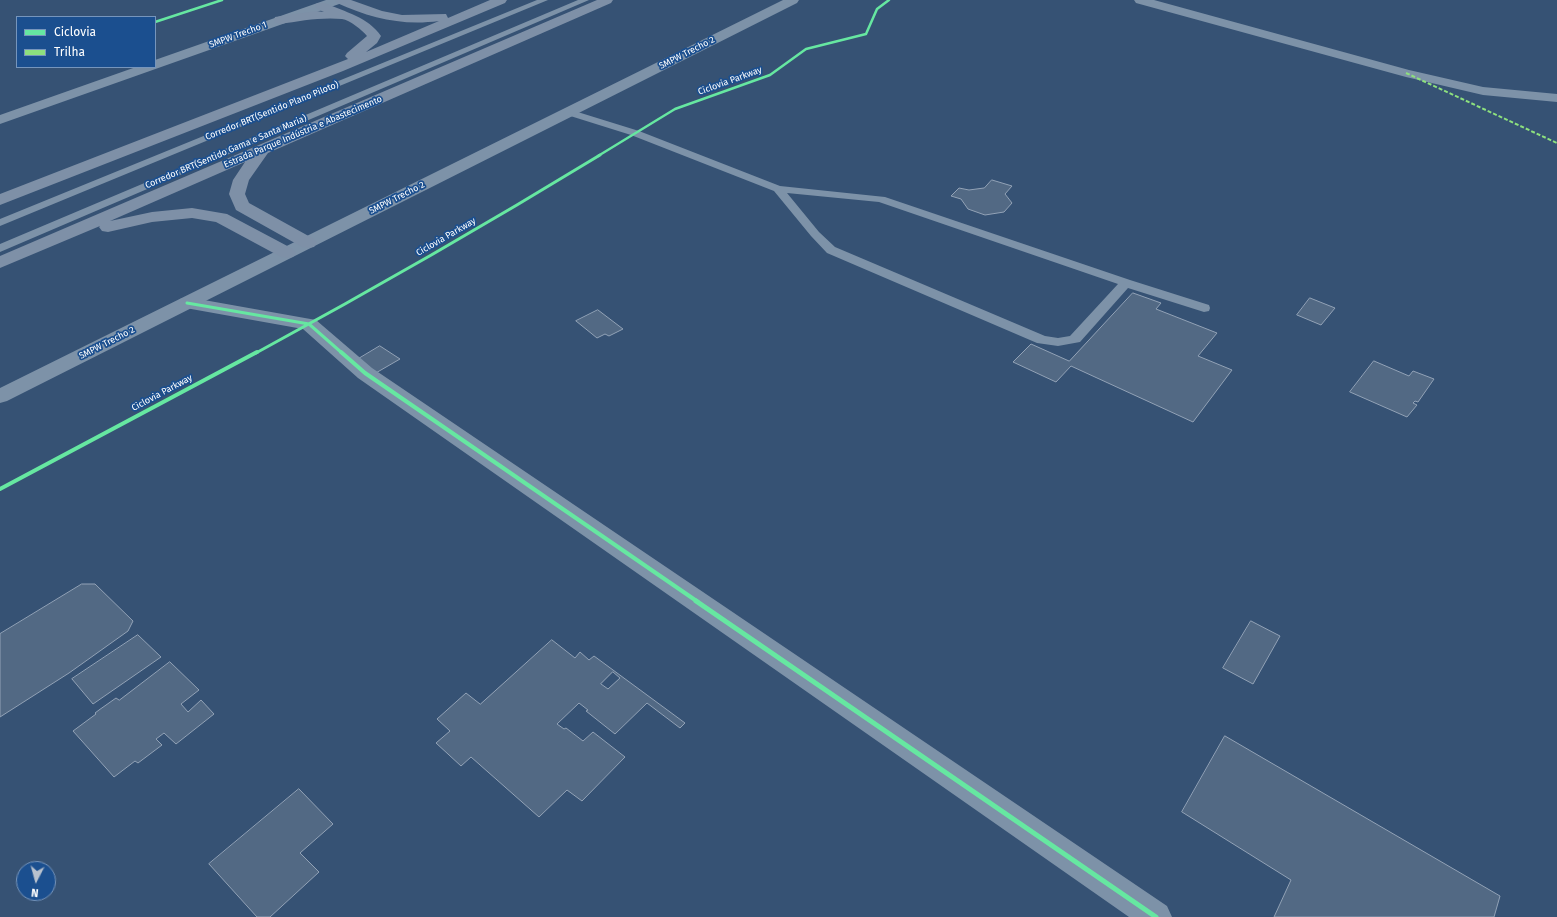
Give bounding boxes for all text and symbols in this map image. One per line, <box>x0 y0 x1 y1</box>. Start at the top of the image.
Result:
legend <box>16 16 156 68</box>
street label: SMPW Trecho 1 <box>208 20 268 50</box>
text: Ciclovia <box>54 25 96 39</box>
street label: SMPW Trecho 2 <box>657 34 717 72</box>
text: Trilha <box>54 45 85 59</box>
street label: Ciclovia Parkway <box>697 64 763 98</box>
street label: Corredor BRT(Sentido Plano Piloto) <box>204 79 340 143</box>
street label: Estrada Parque Indústria e Abastecimento <box>222 94 384 170</box>
street label: Corredor BRT(Sentido Gama e Santa Maria) <box>144 113 308 191</box>
street label: SMPW Trecho 2 <box>367 179 427 217</box>
street label: Ciclovia Parkway <box>414 216 478 258</box>
street label: SMPW Trecho 2 <box>77 324 137 362</box>
street label: Ciclovia Parkway <box>130 372 194 414</box>
north arrow <box>16 861 56 901</box>
text: N <box>30 886 39 899</box>

